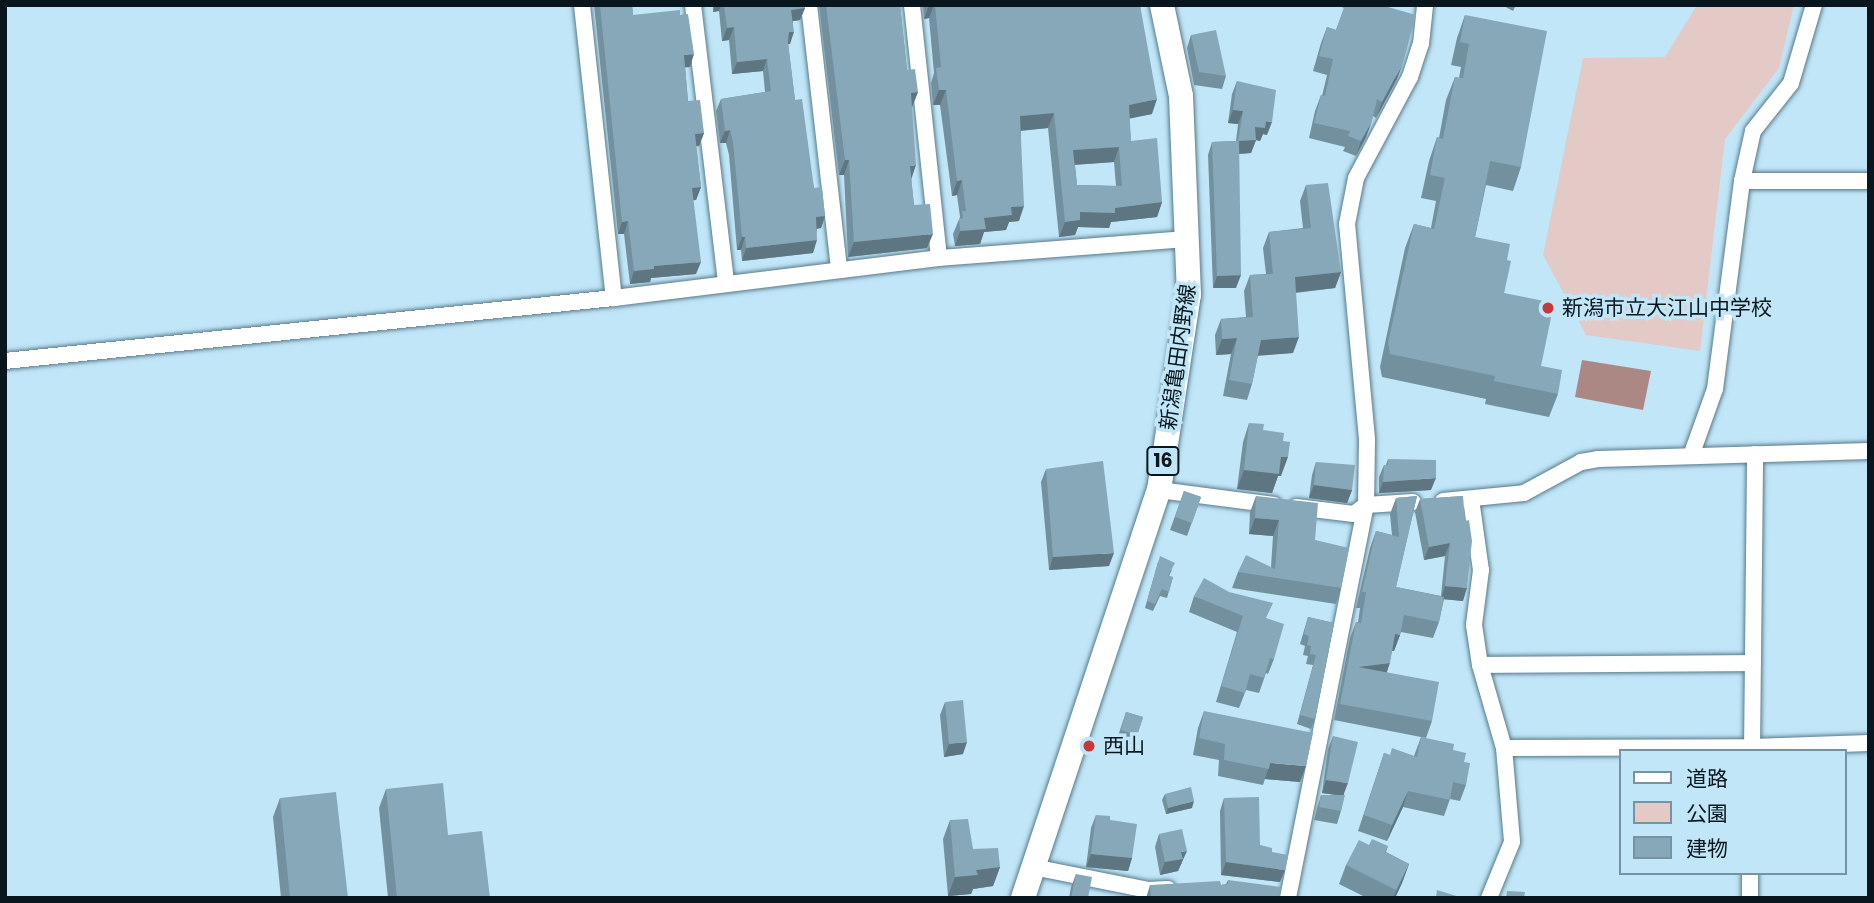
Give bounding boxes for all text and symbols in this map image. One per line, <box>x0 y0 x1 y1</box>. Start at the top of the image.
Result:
street label: 新潟亀田内野線 <box>1155 282 1201 432</box>
place label: 新潟市立大江山中学校 <box>1562 295 1772 321</box>
marker: 新潟市立大江山中学校 <box>1540 300 1556 316</box>
road number: 16 <box>1146 446 1180 476</box>
place label: 西山 <box>1103 733 1145 759</box>
marker: 西山 <box>1081 738 1097 754</box>
legend <box>1618 749 1846 875</box>
text: 道路 <box>1686 764 1728 793</box>
text: 公園 <box>1686 799 1728 828</box>
text: 建物 <box>1686 834 1728 863</box>

